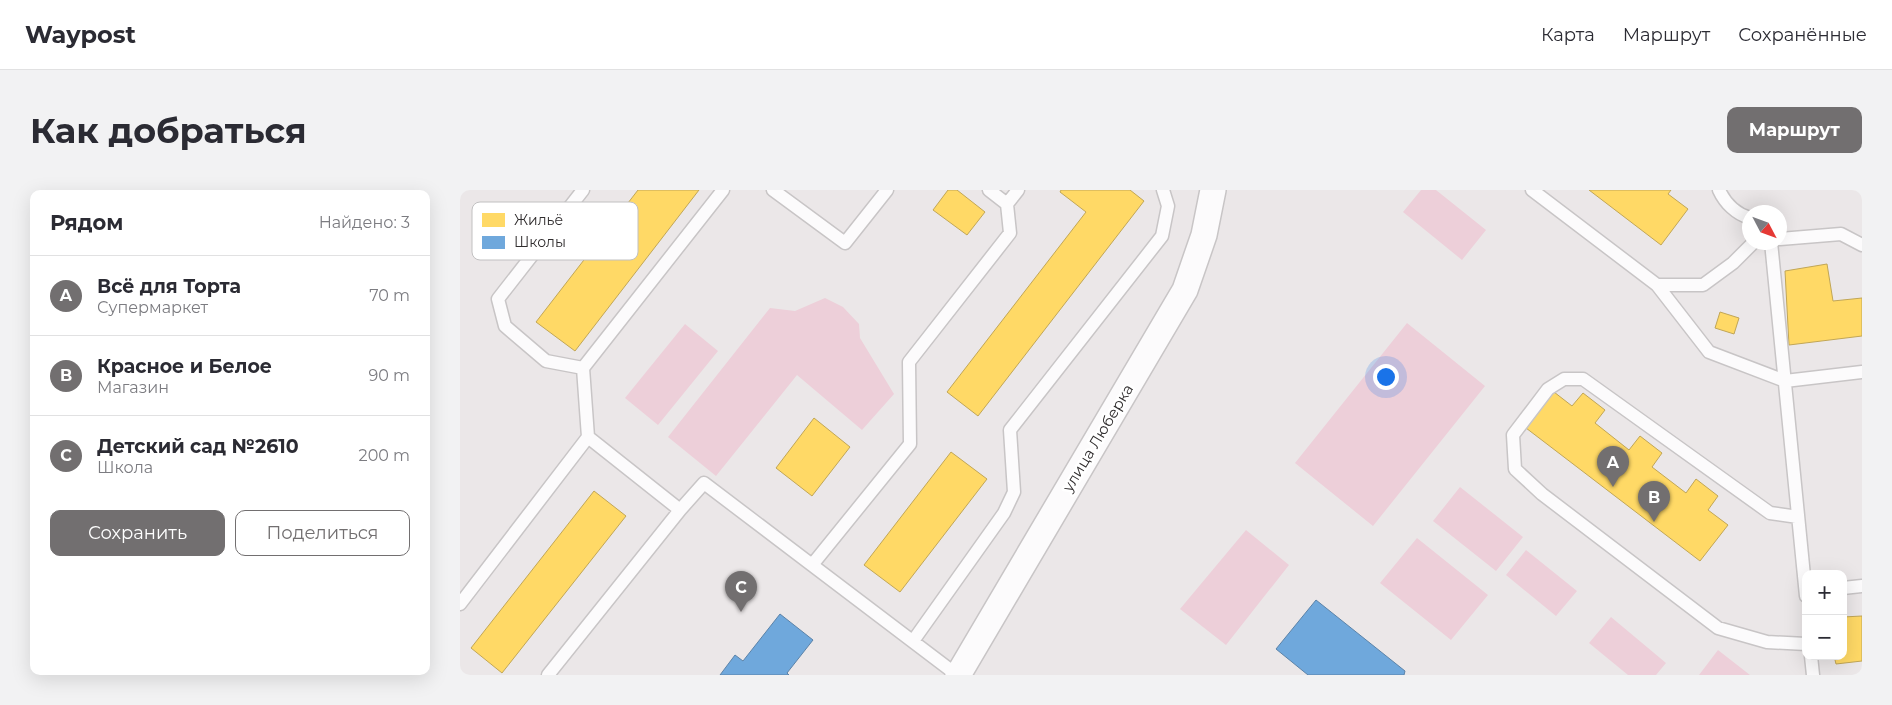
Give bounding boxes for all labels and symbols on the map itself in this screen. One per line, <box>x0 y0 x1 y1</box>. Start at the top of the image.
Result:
legend <box>472 202 638 260</box>
north arrow <box>1742 205 1787 250</box>
text: Жильё <box>514 211 563 229</box>
text: Школы <box>514 233 566 251</box>
your location <box>1373 364 1399 390</box>
street label: улица Люберка <box>1057 380 1137 496</box>
pin: A <box>1597 446 1629 487</box>
pin: B <box>1638 481 1670 522</box>
pin: C <box>725 571 757 612</box>

